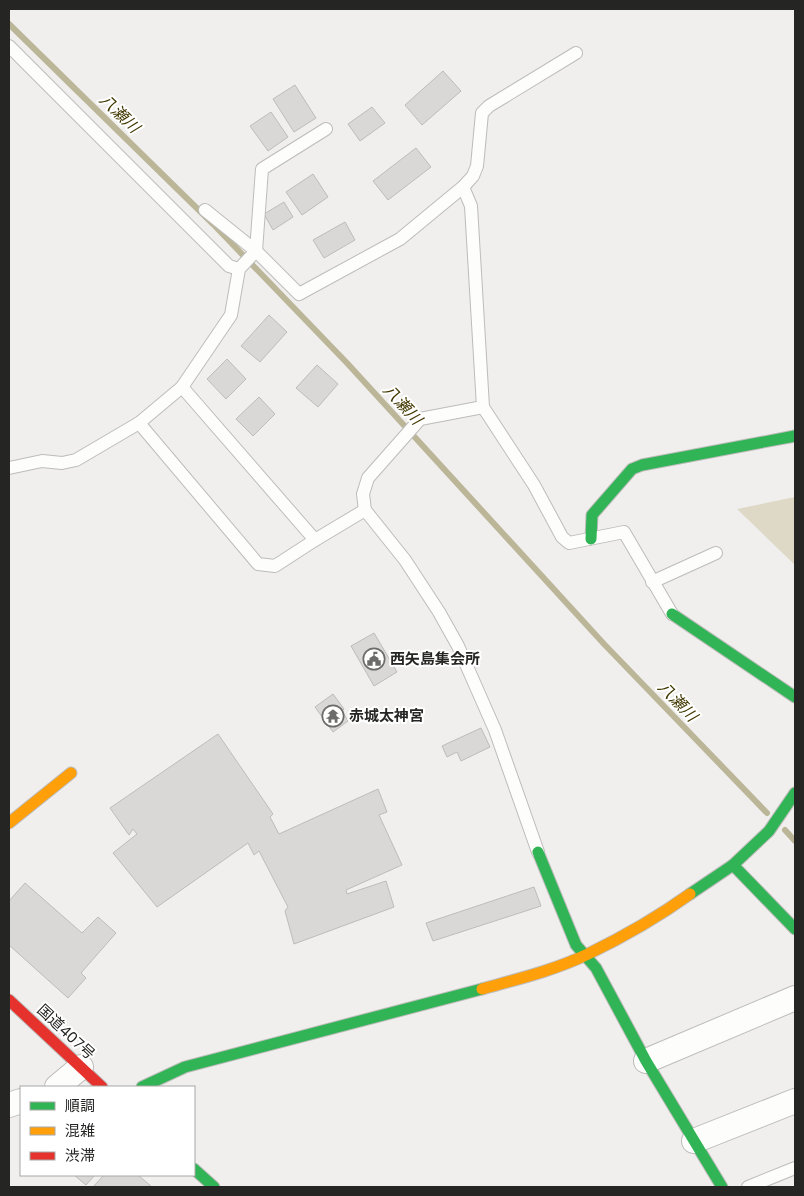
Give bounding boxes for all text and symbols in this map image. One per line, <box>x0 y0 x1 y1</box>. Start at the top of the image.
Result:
water label: 八瀬川 <box>94 88 146 140</box>
water label: 八瀬川 <box>378 379 429 431</box>
public building icon: 西矢島集会所 <box>362 647 386 671</box>
place label: 西矢島集会所 <box>390 648 480 669</box>
water label: 八瀬川 <box>653 676 704 728</box>
temple icon: 赤城太神宮 <box>321 704 345 728</box>
place label: 赤城太神宮 <box>349 705 424 726</box>
street label: 国道407号 <box>33 999 100 1064</box>
legend <box>20 1086 195 1176</box>
text: 順調 <box>65 1095 95 1116</box>
text: 混雑 <box>65 1120 95 1141</box>
text: 渋滞 <box>65 1145 95 1166</box>

